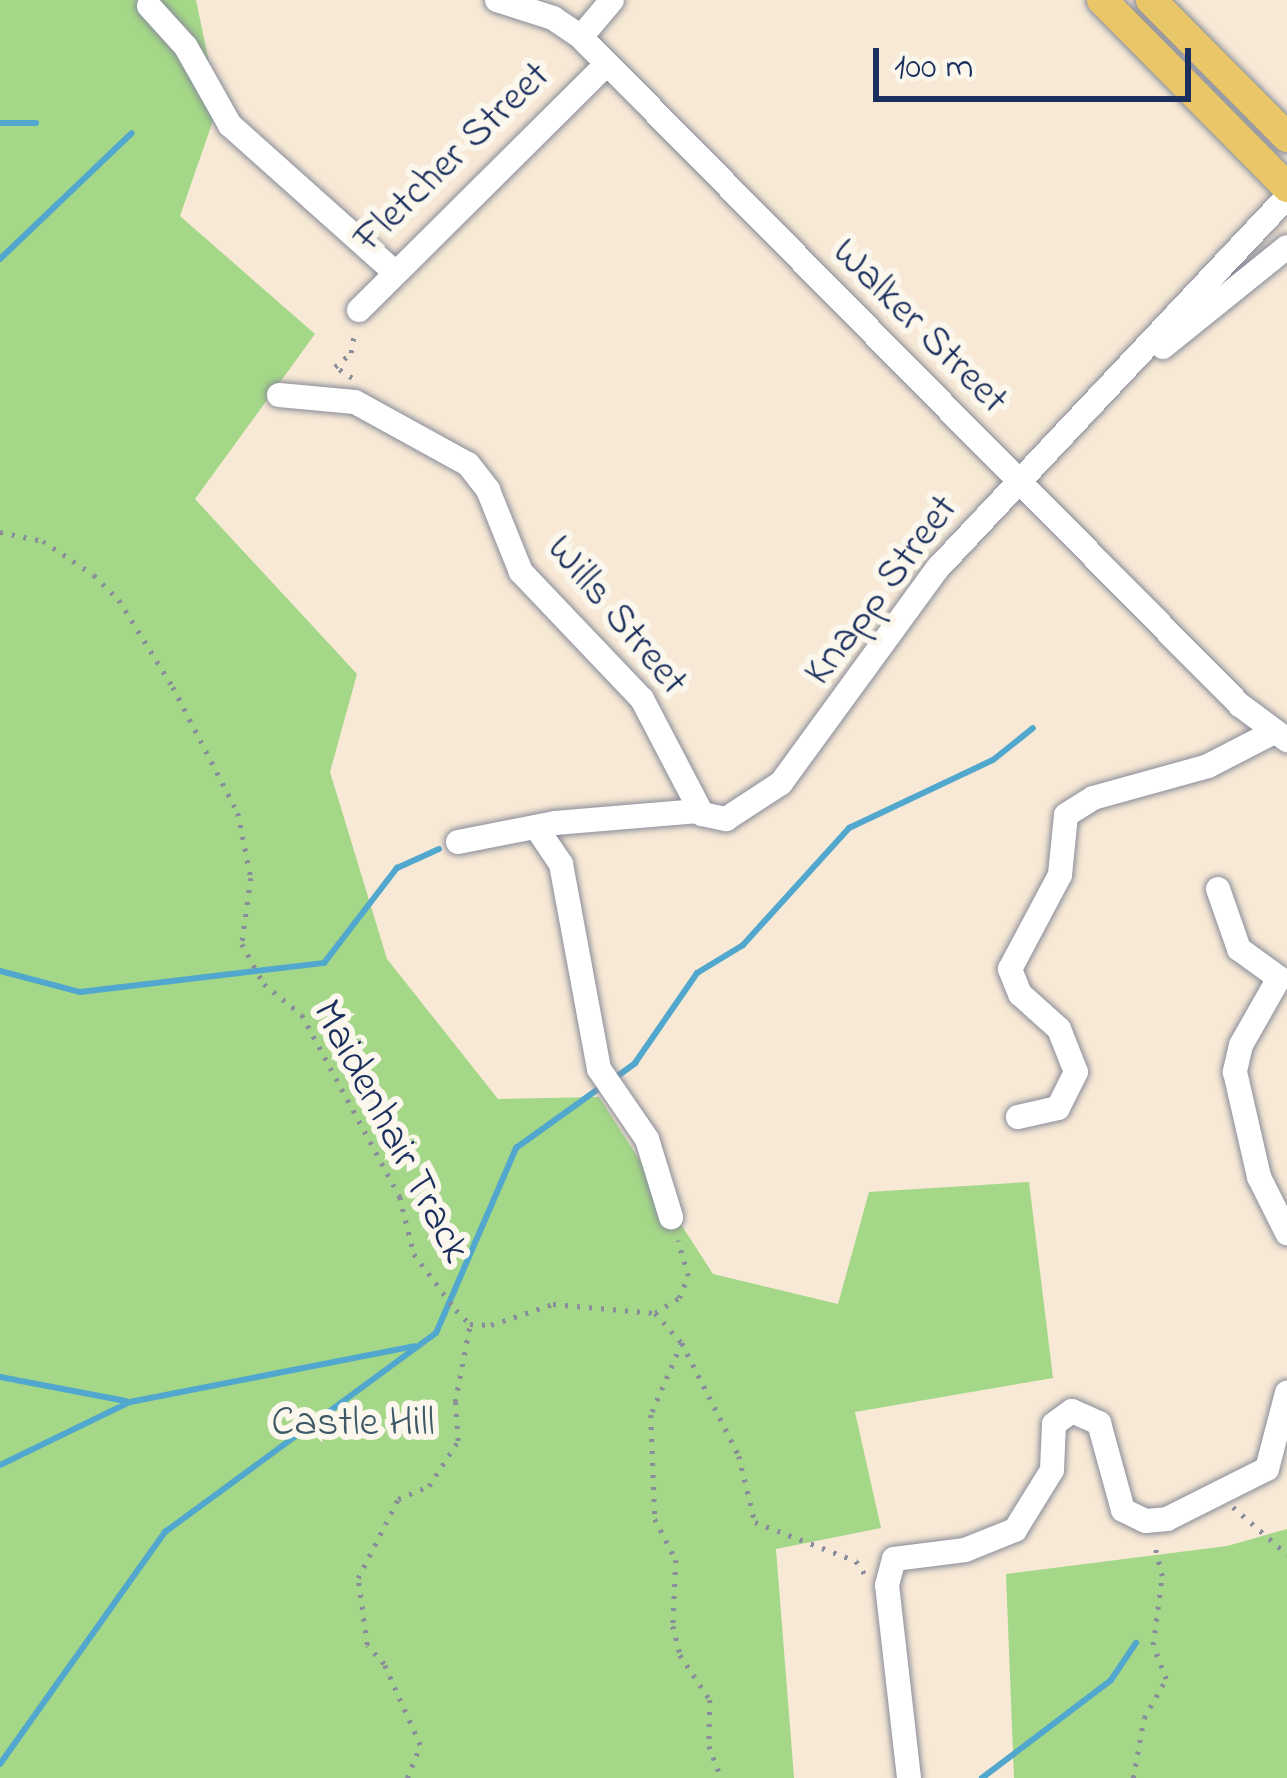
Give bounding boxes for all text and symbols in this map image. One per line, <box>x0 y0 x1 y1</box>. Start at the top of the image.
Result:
scale bar <box>879 24 1197 98</box>
text: 100 m <box>894 42 974 95</box>
street label: Fletcher Street <box>344 52 562 264</box>
street label: Walker Street <box>820 228 1018 426</box>
street label: Knapp Street <box>794 486 970 696</box>
street label: Wills Street <box>534 525 698 707</box>
street label: Maidenhair Track <box>300 992 480 1272</box>
park label: Castle Hill <box>271 1399 435 1449</box>

